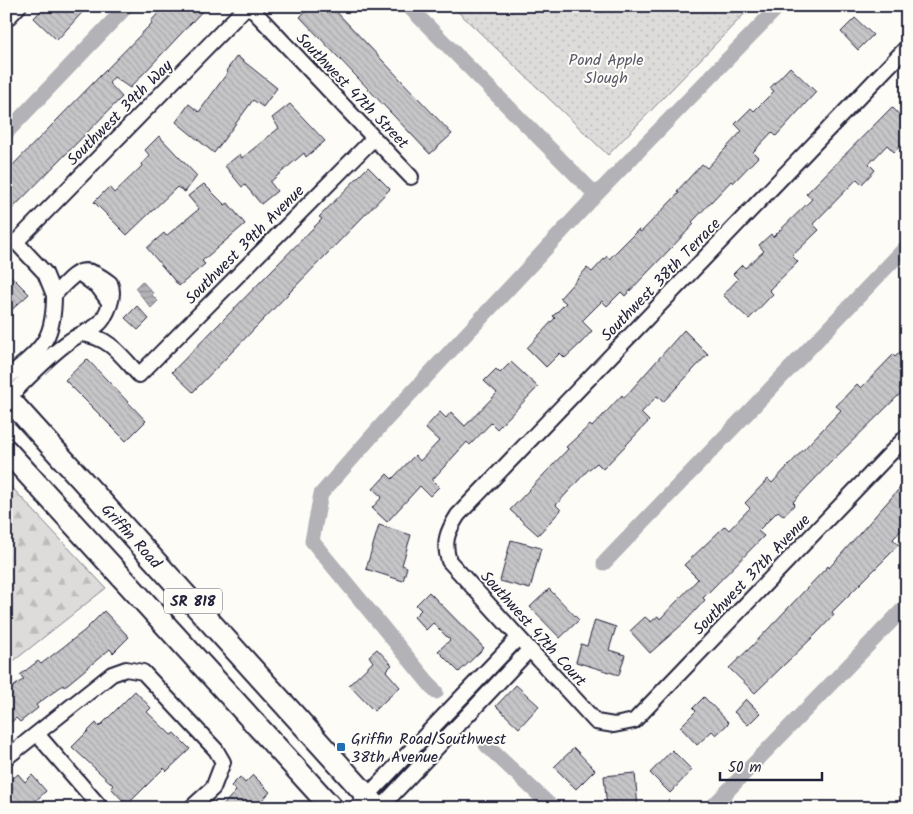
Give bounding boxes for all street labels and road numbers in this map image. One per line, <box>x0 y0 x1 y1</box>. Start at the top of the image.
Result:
street label: Southwest 47th Street <box>290 27 415 156</box>
street label: Southwest 39th Way <box>61 54 179 172</box>
street label: Southwest 39th Avenue <box>179 179 311 311</box>
street label: Southwest 38th Terrace <box>595 212 727 348</box>
street label: Griffin Road <box>95 498 168 576</box>
street label: Southwest 37th Avenue <box>687 509 817 641</box>
street label: Southwest 47th Court <box>474 565 593 693</box>
road number: SR 818 <box>164 588 222 614</box>

